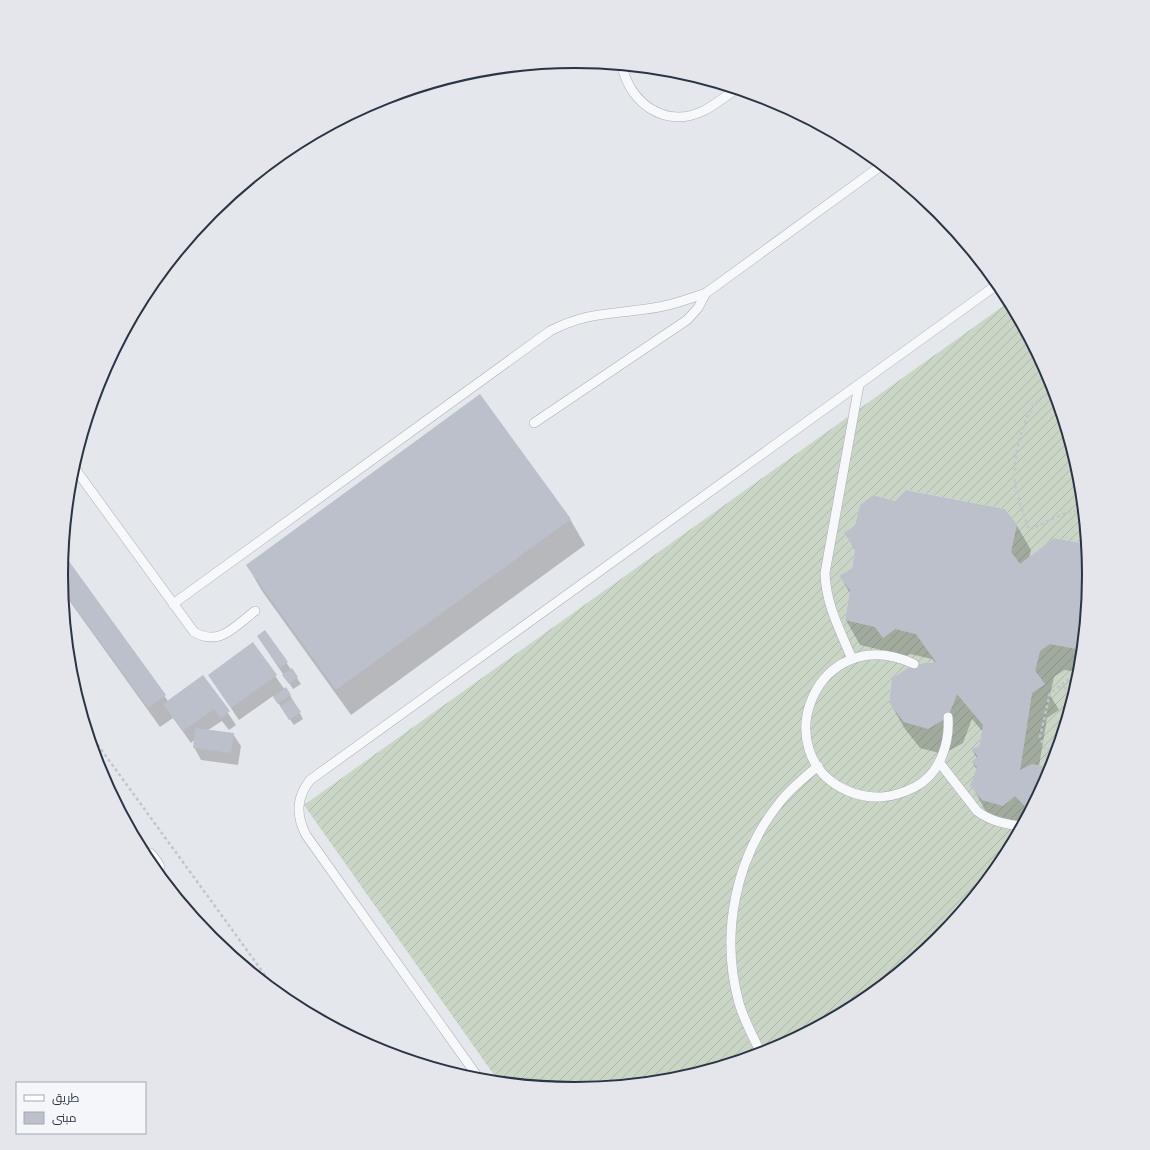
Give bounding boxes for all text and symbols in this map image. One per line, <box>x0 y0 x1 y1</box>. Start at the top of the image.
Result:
legend <box>16 1082 146 1134</box>
text: طريق <box>52 1091 80 1106</box>
text: مبنى <box>52 1111 77 1126</box>

